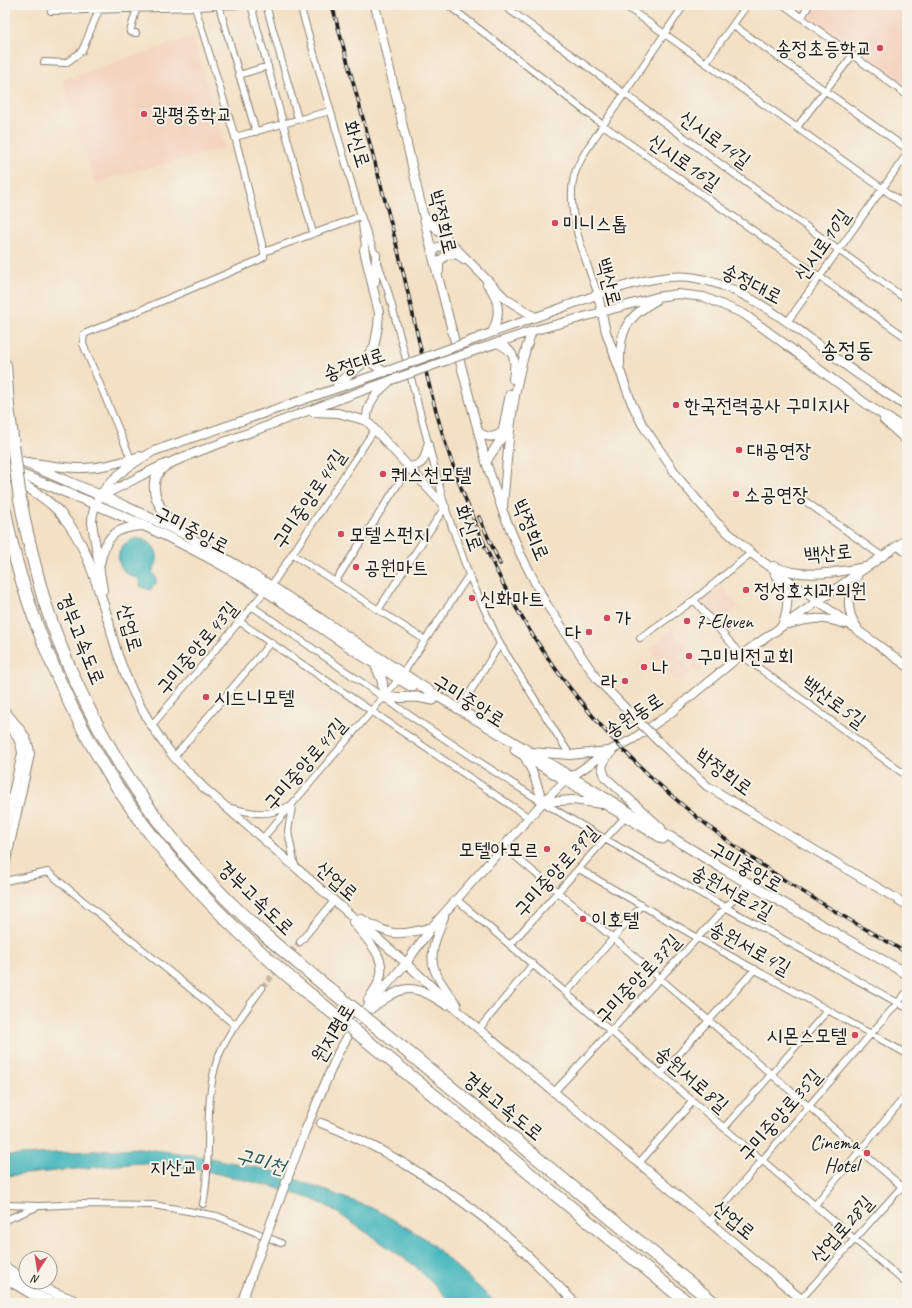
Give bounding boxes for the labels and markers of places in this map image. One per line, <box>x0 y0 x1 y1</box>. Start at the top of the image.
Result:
place label: 송정초등학교 <box>775 36 872 61</box>
marker: 송정초등학교 <box>875 43 885 53</box>
place label: 광평중학교 <box>152 102 232 127</box>
marker: 광평중학교 <box>139 109 149 119</box>
place label: 미니스톱 <box>563 211 627 236</box>
marker: 미니스톱 <box>550 218 560 228</box>
place label: 한국전력공사 구미지사 <box>684 393 850 418</box>
marker: 한국전력공사 구미지사 <box>671 400 681 410</box>
place label: 대공연장 <box>747 438 811 463</box>
marker: 대공연장 <box>734 445 744 455</box>
place label: 퀘스천모텔 <box>391 462 471 487</box>
marker: 퀘스천모텔 <box>378 469 388 479</box>
place label: 소공연장 <box>744 482 808 507</box>
marker: 소공연장 <box>731 489 741 499</box>
place label: 모텔스펀지 <box>349 522 429 547</box>
marker: 모텔스펀지 <box>336 529 346 539</box>
place label: 공원마트 <box>364 555 428 580</box>
marker: 공원마트 <box>351 562 361 572</box>
place label: 정성호치과의원 <box>754 578 867 603</box>
marker: 정성호치과의원 <box>741 585 751 595</box>
place label: 신화마트 <box>480 586 544 611</box>
marker: 신화마트 <box>467 593 477 603</box>
place label: 가 <box>615 606 631 631</box>
place label: 7-Eleven <box>695 609 754 634</box>
marker: 가 <box>602 613 612 623</box>
marker: 7-Eleven <box>682 616 692 626</box>
place label: 다 <box>565 620 581 645</box>
marker: 다 <box>584 627 594 637</box>
place label: 구미비전교회 <box>697 644 794 669</box>
marker: 구미비전교회 <box>684 651 694 661</box>
place label: 나 <box>652 655 668 680</box>
marker: 나 <box>639 662 649 672</box>
place label: 라 <box>601 669 617 694</box>
marker: 라 <box>620 676 630 686</box>
place label: 시드니모텔 <box>214 685 294 710</box>
marker: 시드니모텔 <box>201 692 211 702</box>
place label: 모텔아모르 <box>459 837 539 862</box>
marker: 모텔아모르 <box>542 844 552 854</box>
place label: 이호텔 <box>591 907 639 932</box>
marker: 이호텔 <box>578 914 588 924</box>
place label: 시몬스모텔 <box>767 1023 847 1048</box>
marker: 시몬스모텔 <box>850 1030 860 1040</box>
place label: Cinema Hotel <box>810 1130 863 1178</box>
marker: Cinema Hotel <box>862 1148 872 1158</box>
place label: 지산교 <box>150 1155 198 1180</box>
marker: 지산교 <box>201 1162 211 1172</box>

